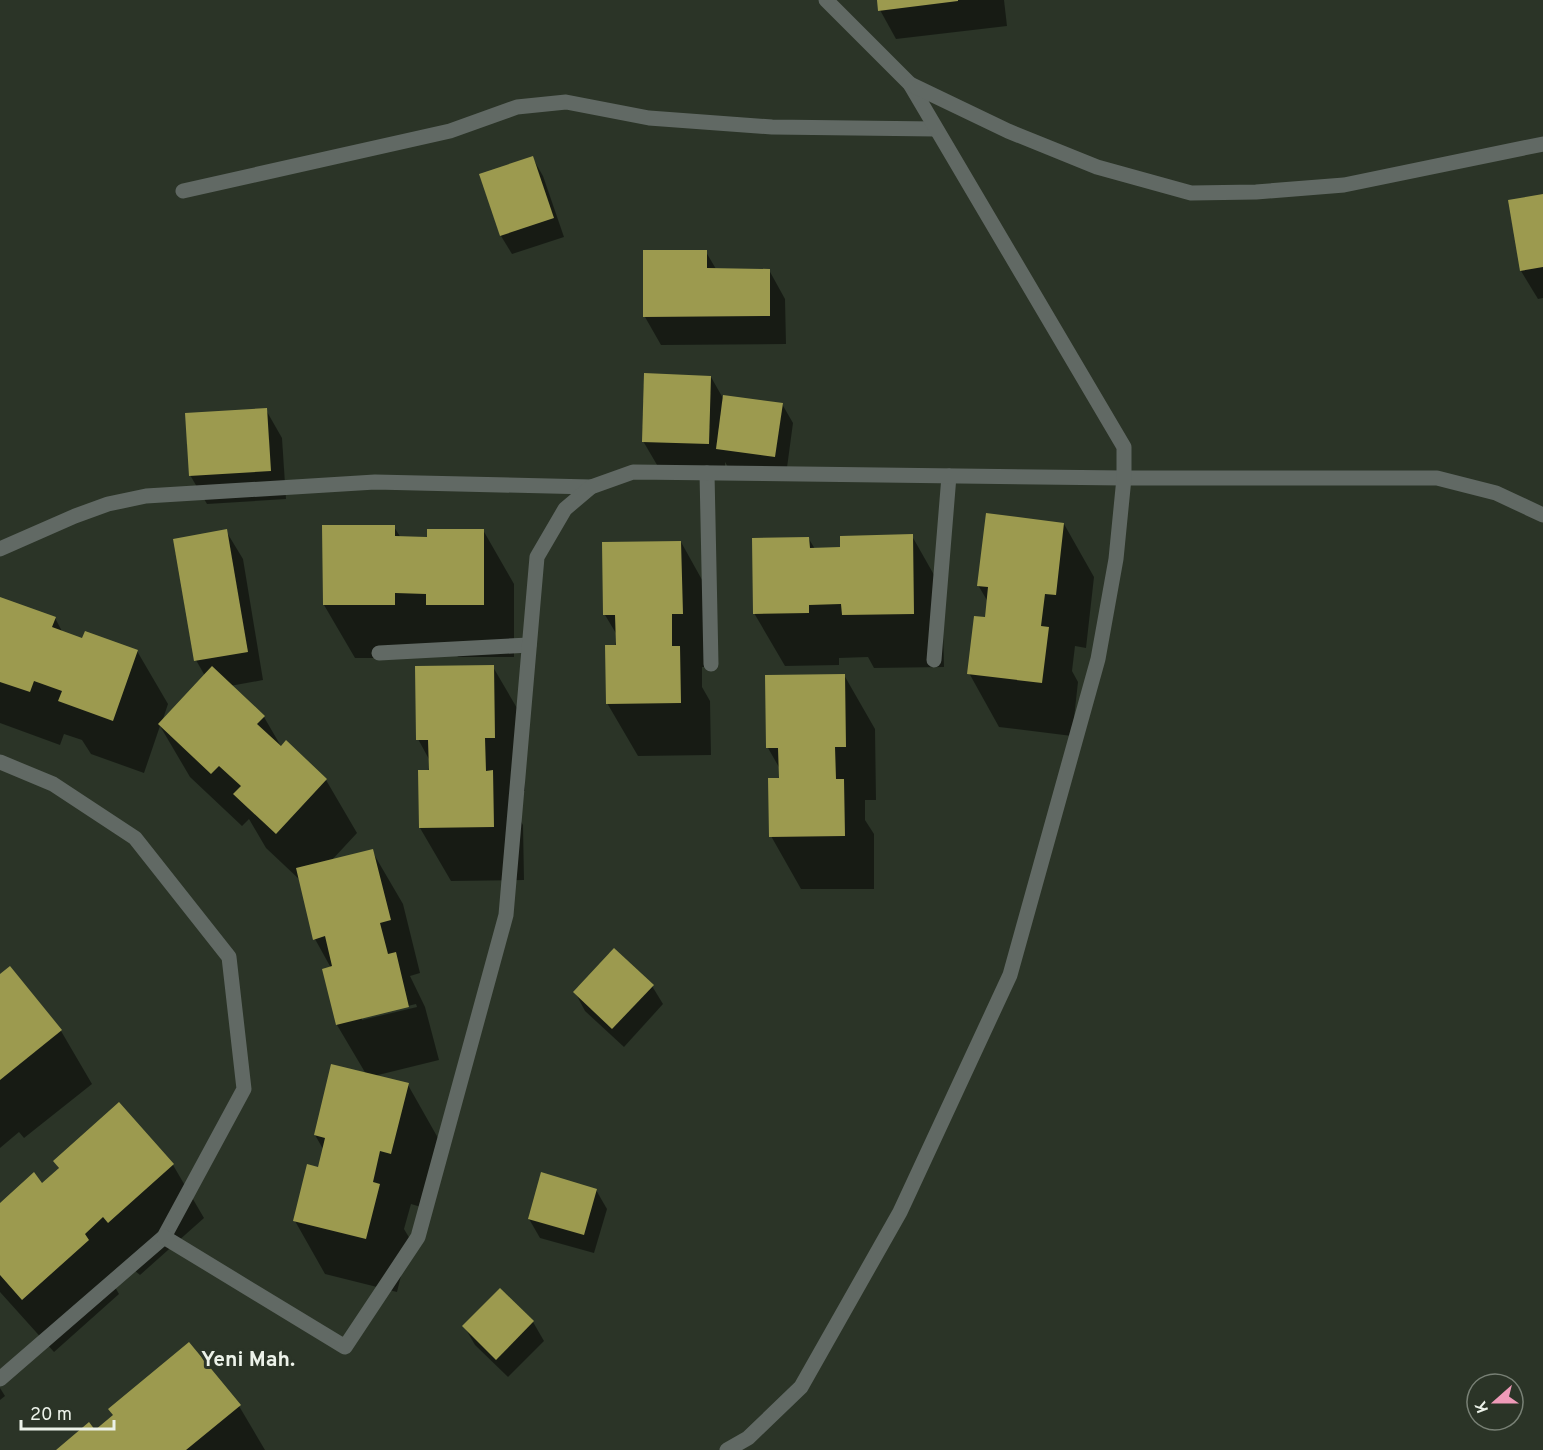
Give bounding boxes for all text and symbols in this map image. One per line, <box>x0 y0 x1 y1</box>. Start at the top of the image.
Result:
district label: Yeni Mah. <box>201 1347 295 1374</box>
north arrow <box>1465 1372 1525 1432</box>
scale bar <box>21 1393 114 1431</box>
text: K <box>1471 1398 1494 1416</box>
text: 20 m <box>30 1404 72 1427</box>

